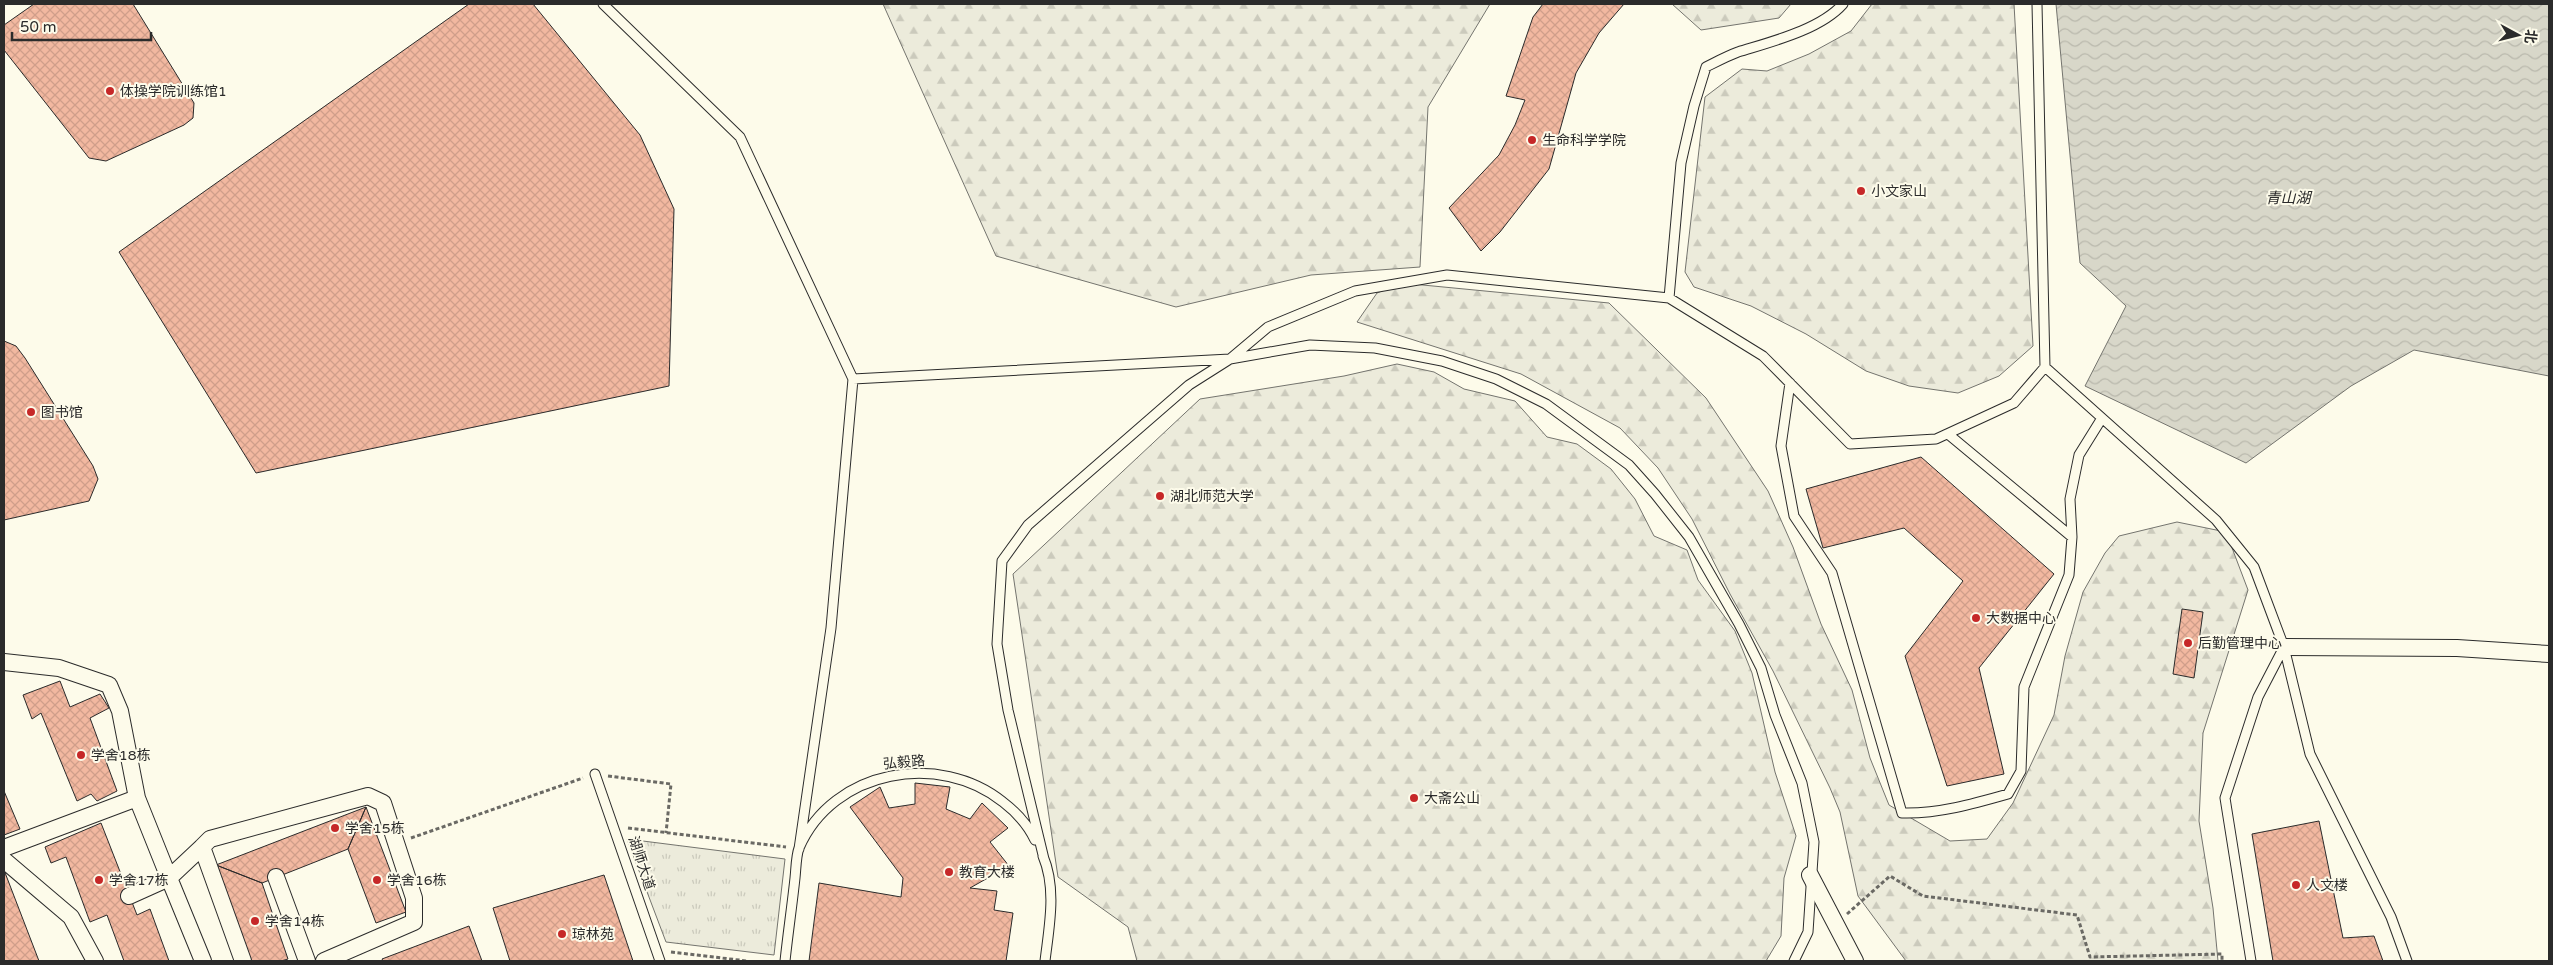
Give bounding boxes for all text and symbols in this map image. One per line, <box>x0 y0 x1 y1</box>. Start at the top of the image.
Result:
scale bar <box>12 10 151 42</box>
north arrow <box>2493 10 2543 60</box>
text: 50 m <box>20 18 57 36</box>
text: 北 <box>2521 29 2540 45</box>
place label: 体操学院训练馆1 <box>120 83 227 100</box>
marker: 体操学院训练馆1 <box>104 85 116 97</box>
place label: 生命科学学院 <box>1542 132 1626 149</box>
marker: 生命科学学院 <box>1526 134 1538 146</box>
place label: 小文家山 <box>1871 183 1927 200</box>
marker: 小文家山 <box>1855 185 1867 197</box>
water label: 青山湖 <box>2265 189 2312 207</box>
place label: 图书馆 <box>41 404 83 421</box>
marker: 图书馆 <box>25 406 37 418</box>
place label: 湖北师范大学 <box>1170 488 1254 505</box>
marker: 湖北师范大学 <box>1154 490 1166 502</box>
place label: 大数据中心 <box>1986 610 2056 627</box>
marker: 大数据中心 <box>1970 612 1982 624</box>
place label: 后勤管理中心 <box>2198 635 2282 652</box>
marker: 后勤管理中心 <box>2182 637 2194 649</box>
place label: 学舍18栋 <box>91 747 151 764</box>
marker: 学舍18栋 <box>75 749 87 761</box>
street label: 弘毅路 <box>882 752 926 773</box>
place label: 大斋公山 <box>1424 790 1480 807</box>
marker: 大斋公山 <box>1408 792 1420 804</box>
place label: 学舍15栋 <box>345 820 405 837</box>
marker: 学舍15栋 <box>329 822 341 834</box>
street label: 湖师大道 <box>625 834 658 892</box>
place label: 教育大楼 <box>959 864 1015 881</box>
marker: 教育大楼 <box>943 866 955 878</box>
place label: 学舍17栋 <box>109 872 169 889</box>
place label: 学舍16栋 <box>387 872 447 889</box>
marker: 学舍17栋 <box>93 874 105 886</box>
marker: 学舍16栋 <box>371 874 383 886</box>
place label: 人文楼 <box>2306 877 2348 894</box>
marker: 人文楼 <box>2290 879 2302 891</box>
place label: 学舍14栋 <box>265 913 325 930</box>
marker: 学舍14栋 <box>249 915 261 927</box>
place label: 琼林苑 <box>572 926 614 943</box>
marker: 琼林苑 <box>556 928 568 940</box>

